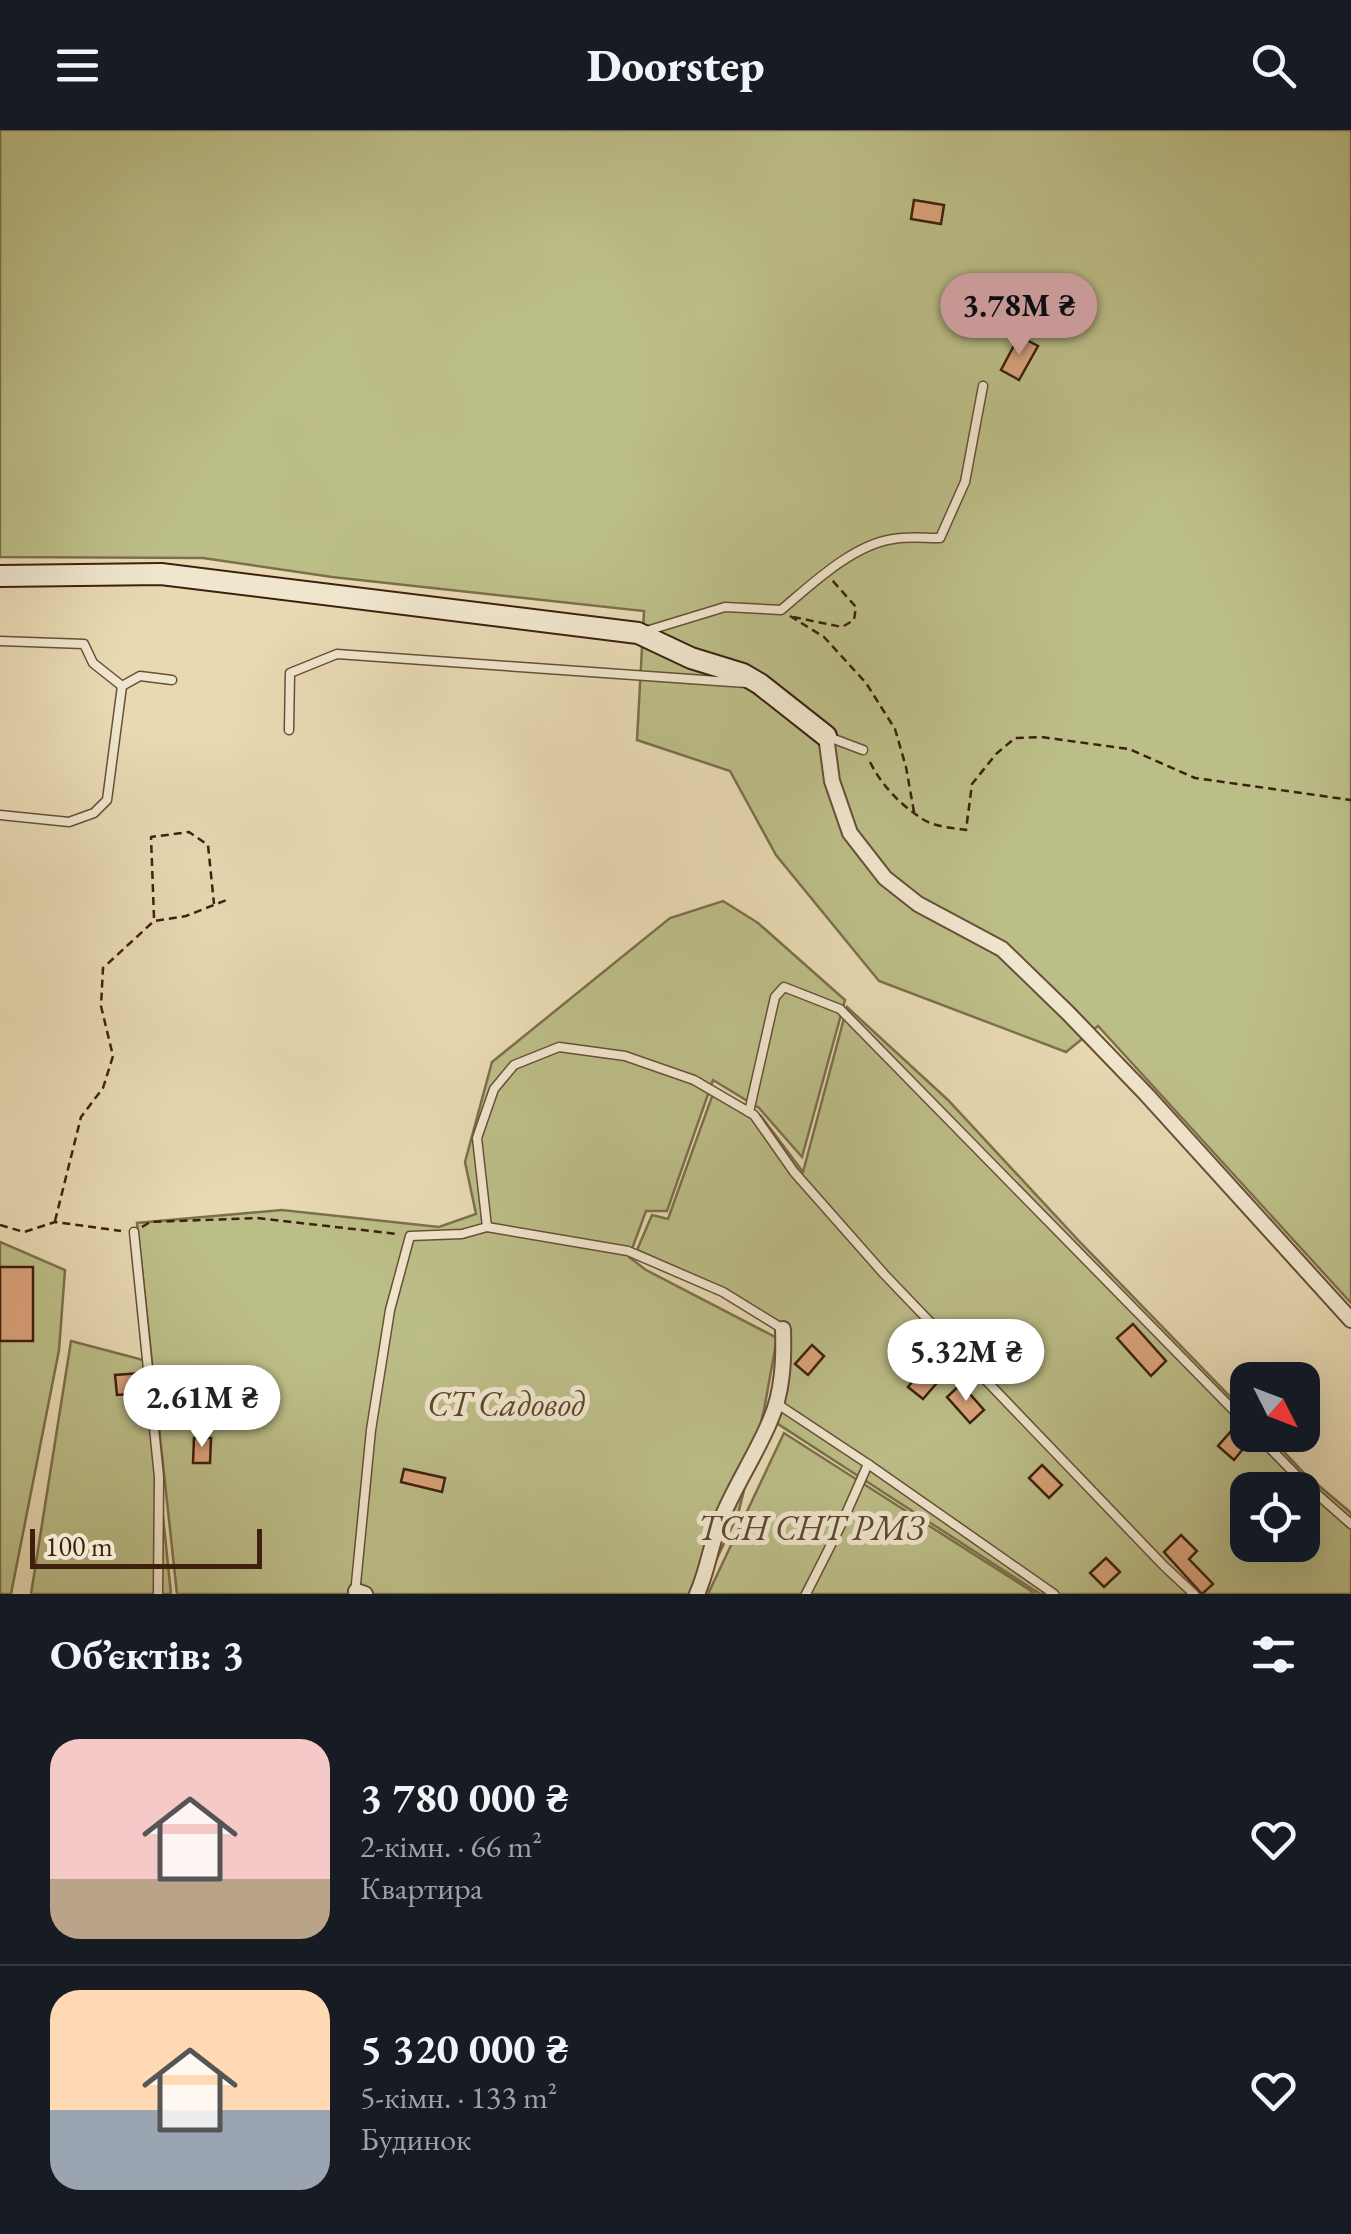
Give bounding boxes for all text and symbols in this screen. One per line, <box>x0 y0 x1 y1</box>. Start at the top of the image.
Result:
text: Doorstep <box>587 36 764 94</box>
icon: menu <box>50 38 105 93</box>
icon: search <box>1246 38 1301 93</box>
pin: 3.78M ₴ <box>927 273 1111 358</box>
text: 3.78M ₴ <box>962 284 1076 326</box>
pin: 5.32M ₴ <box>874 1319 1058 1404</box>
text: 5.32M ₴ <box>909 1330 1023 1372</box>
north arrow <box>1230 1362 1320 1452</box>
map controls <box>1230 1362 1320 1562</box>
pin: 2.61M ₴ <box>110 1365 294 1450</box>
text: 2.61M ₴ <box>145 1376 259 1418</box>
park label: СТ Садовод <box>427 1381 585 1426</box>
button: locate <box>1230 1472 1320 1562</box>
park label: ТСН СНТ РМЗ <box>698 1505 925 1550</box>
scale bar <box>30 1524 262 1568</box>
text: 100 m <box>45 1528 113 1564</box>
text: Об’єктів: 3 <box>50 1627 244 1682</box>
icon: filters <box>1246 1627 1301 1682</box>
text: 3 780 000 ₴ <box>360 1770 569 1825</box>
icon: home <box>130 1779 250 1899</box>
icon: heart <box>1246 1812 1301 1867</box>
text: 2-кімн. · 66 m² <box>360 1825 542 1867</box>
text: Квартира <box>360 1867 483 1909</box>
text: 5 320 000 ₴ <box>360 2021 569 2076</box>
icon: home <box>130 2030 250 2150</box>
icon: heart <box>1246 2063 1301 2118</box>
text: 5-кімн. · 133 m² <box>360 2076 557 2118</box>
text: Будинок <box>360 2118 471 2160</box>

